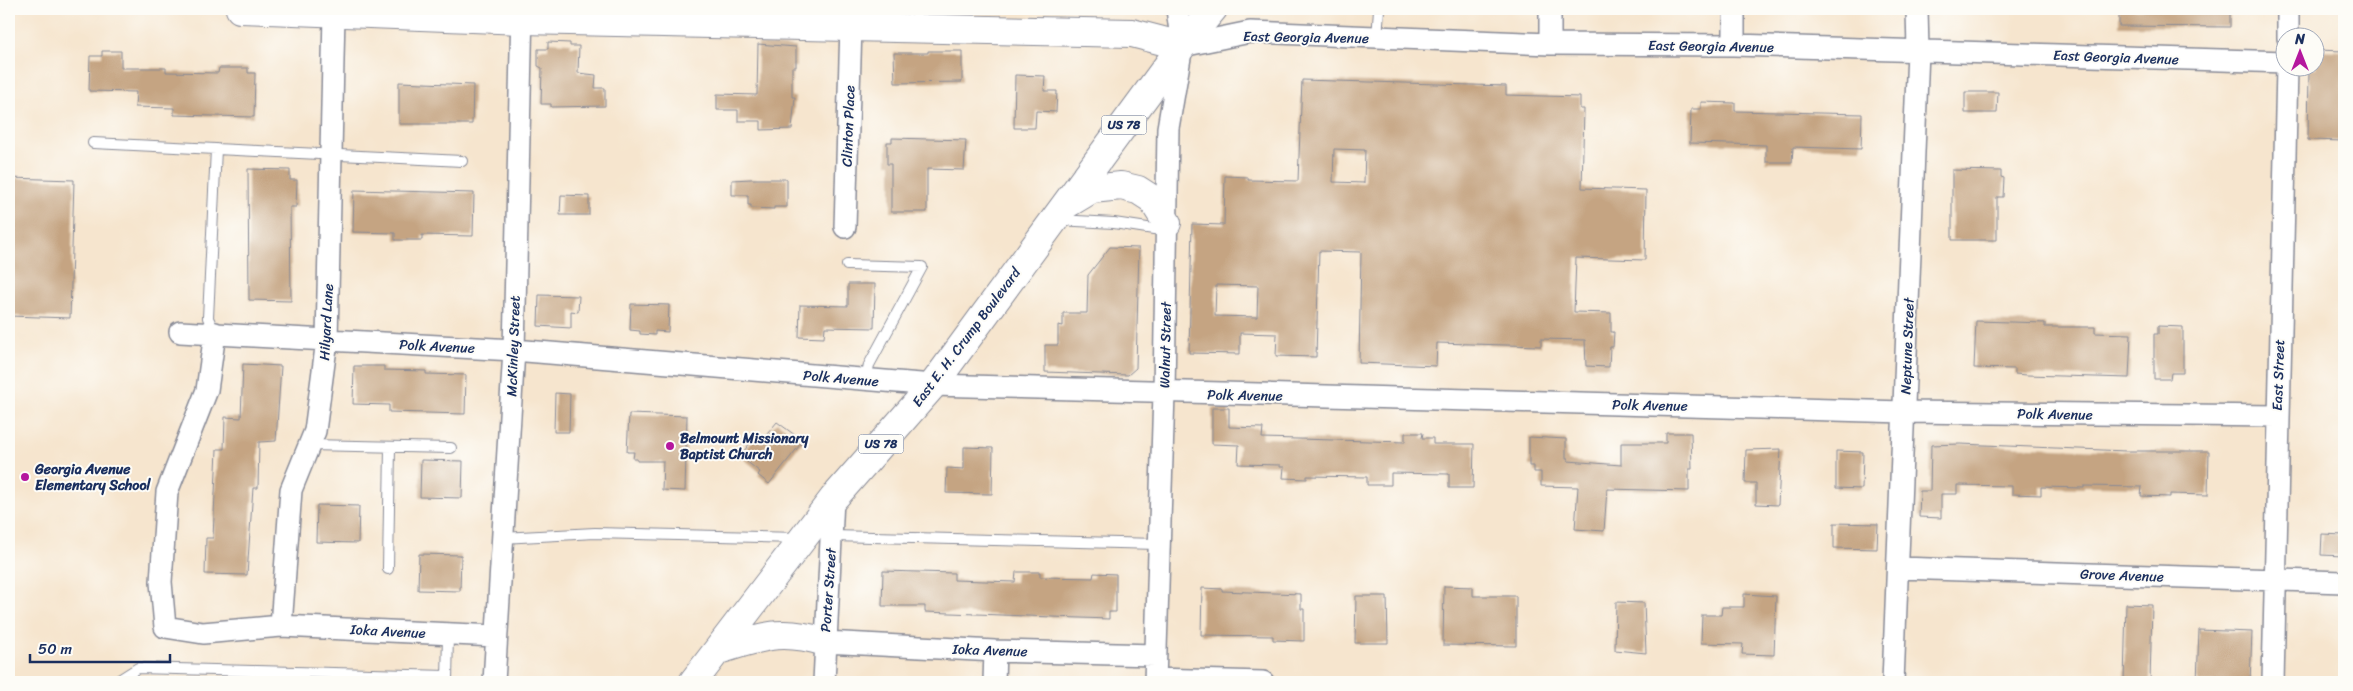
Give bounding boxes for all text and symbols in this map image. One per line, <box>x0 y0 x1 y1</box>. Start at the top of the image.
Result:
street label: East Georgia Avenue <box>1243 24 1369 51</box>
text: N <box>2294 27 2305 52</box>
north arrow <box>2276 28 2326 78</box>
street label: East Georgia Avenue <box>1648 33 1774 60</box>
street label: East Georgia Avenue <box>2053 43 2179 72</box>
street label: Clinton Place <box>835 85 862 167</box>
road number: US 78 <box>1102 116 1146 134</box>
street label: East E. H. Crump Boulevard <box>905 261 1028 413</box>
street label: Hilyard Lane <box>312 283 341 361</box>
street label: McKinley Street <box>499 295 528 397</box>
street label: Neptune Street <box>1893 296 1922 395</box>
street label: Walnut Street <box>1152 300 1179 388</box>
street label: Polk Avenue <box>398 332 475 361</box>
street label: East Street <box>2265 339 2292 411</box>
street label: Polk Avenue <box>802 363 880 394</box>
street label: Polk Avenue <box>1207 382 1283 409</box>
street label: Polk Avenue <box>1612 392 1688 419</box>
street label: Polk Avenue <box>2017 401 2093 428</box>
place label: Belmount Missionary Baptist Church <box>680 426 809 467</box>
road number: US 78 <box>858 434 904 454</box>
marker: Belmount Missionary Baptist Church <box>664 440 676 452</box>
place label: Georgia Avenue Elementary School <box>34 457 152 498</box>
marker: Georgia Avenue Elementary School <box>19 471 31 483</box>
street label: Porter Street <box>813 546 844 633</box>
street label: Grove Avenue <box>2080 562 2164 589</box>
street label: Ioka Avenue <box>349 617 426 646</box>
scale bar <box>30 631 170 663</box>
text: 50 m <box>38 636 73 662</box>
street label: Ioka Avenue <box>951 637 1028 664</box>

